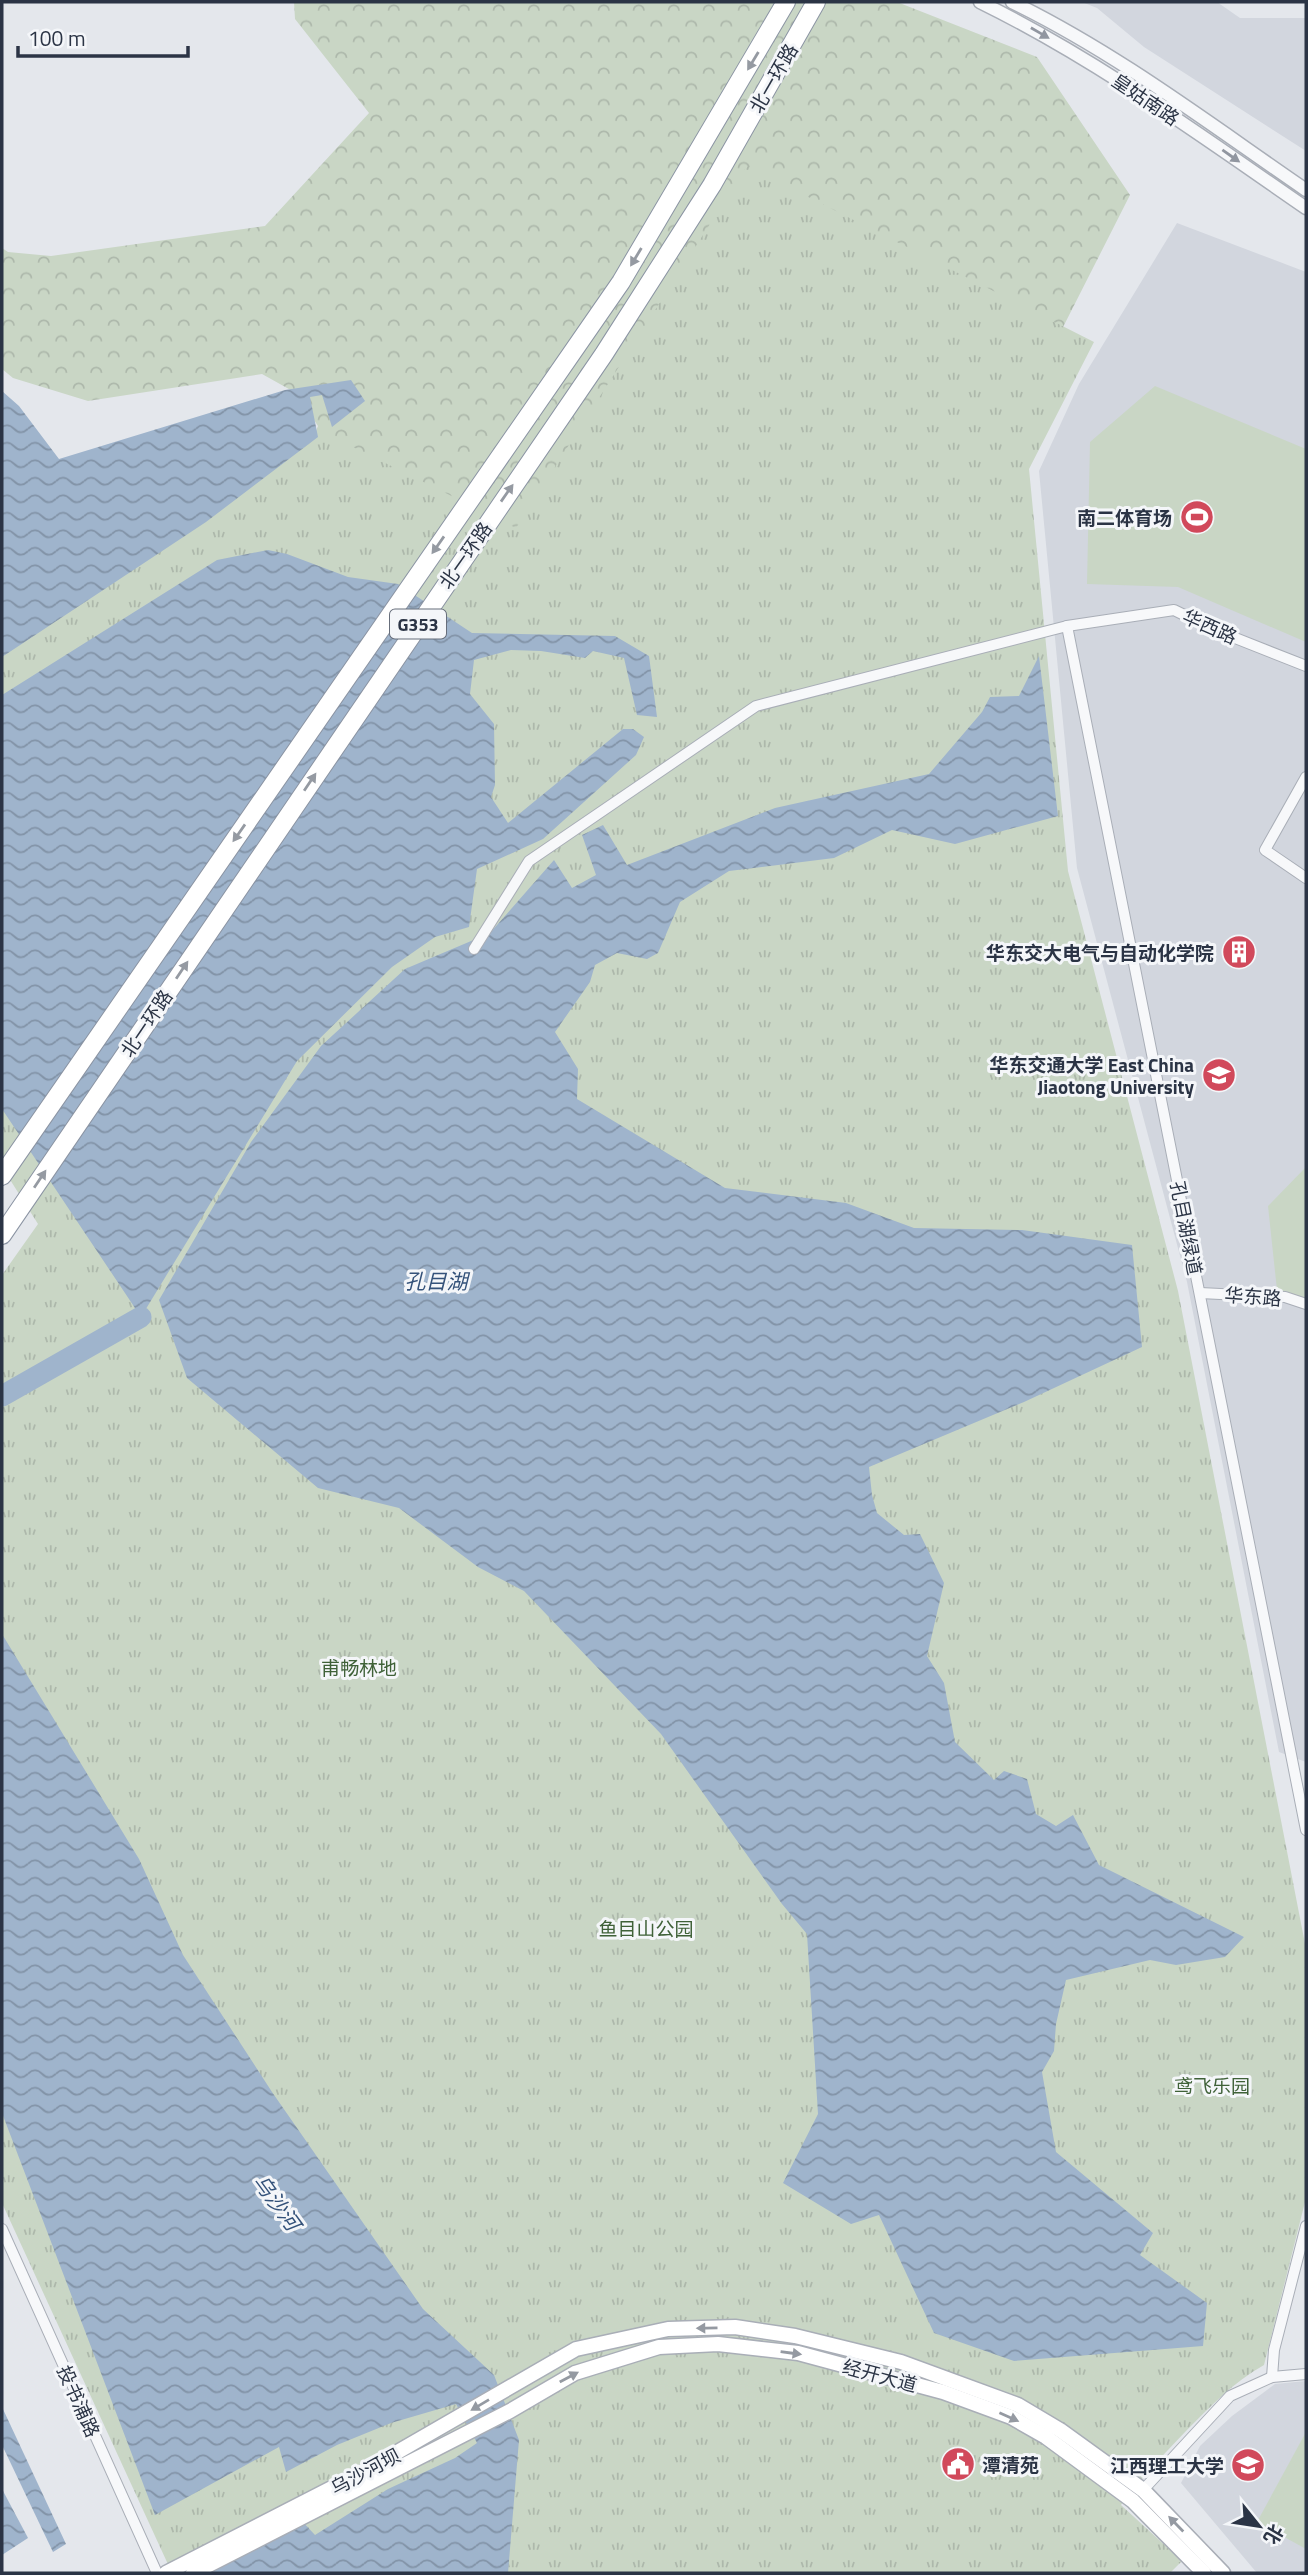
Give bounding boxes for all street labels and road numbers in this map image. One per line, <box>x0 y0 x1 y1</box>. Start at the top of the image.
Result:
street label: 北一环路 <box>741 38 805 118</box>
street label: 皇姑南路 <box>1106 66 1186 132</box>
street label: 北一环路 <box>431 516 499 594</box>
street label: 华西路 <box>1178 601 1242 651</box>
road number: G353 <box>390 610 446 638</box>
street label: 北一环路 <box>113 983 179 1063</box>
street label: 孔目湖绿道 <box>1164 1179 1210 1277</box>
street label: 华东路 <box>1224 1280 1282 1312</box>
street label: 经开大道 <box>840 2351 920 2399</box>
street label: 投书浦路 <box>50 2360 108 2442</box>
street label: 乌沙河坝 <box>325 2440 405 2502</box>

